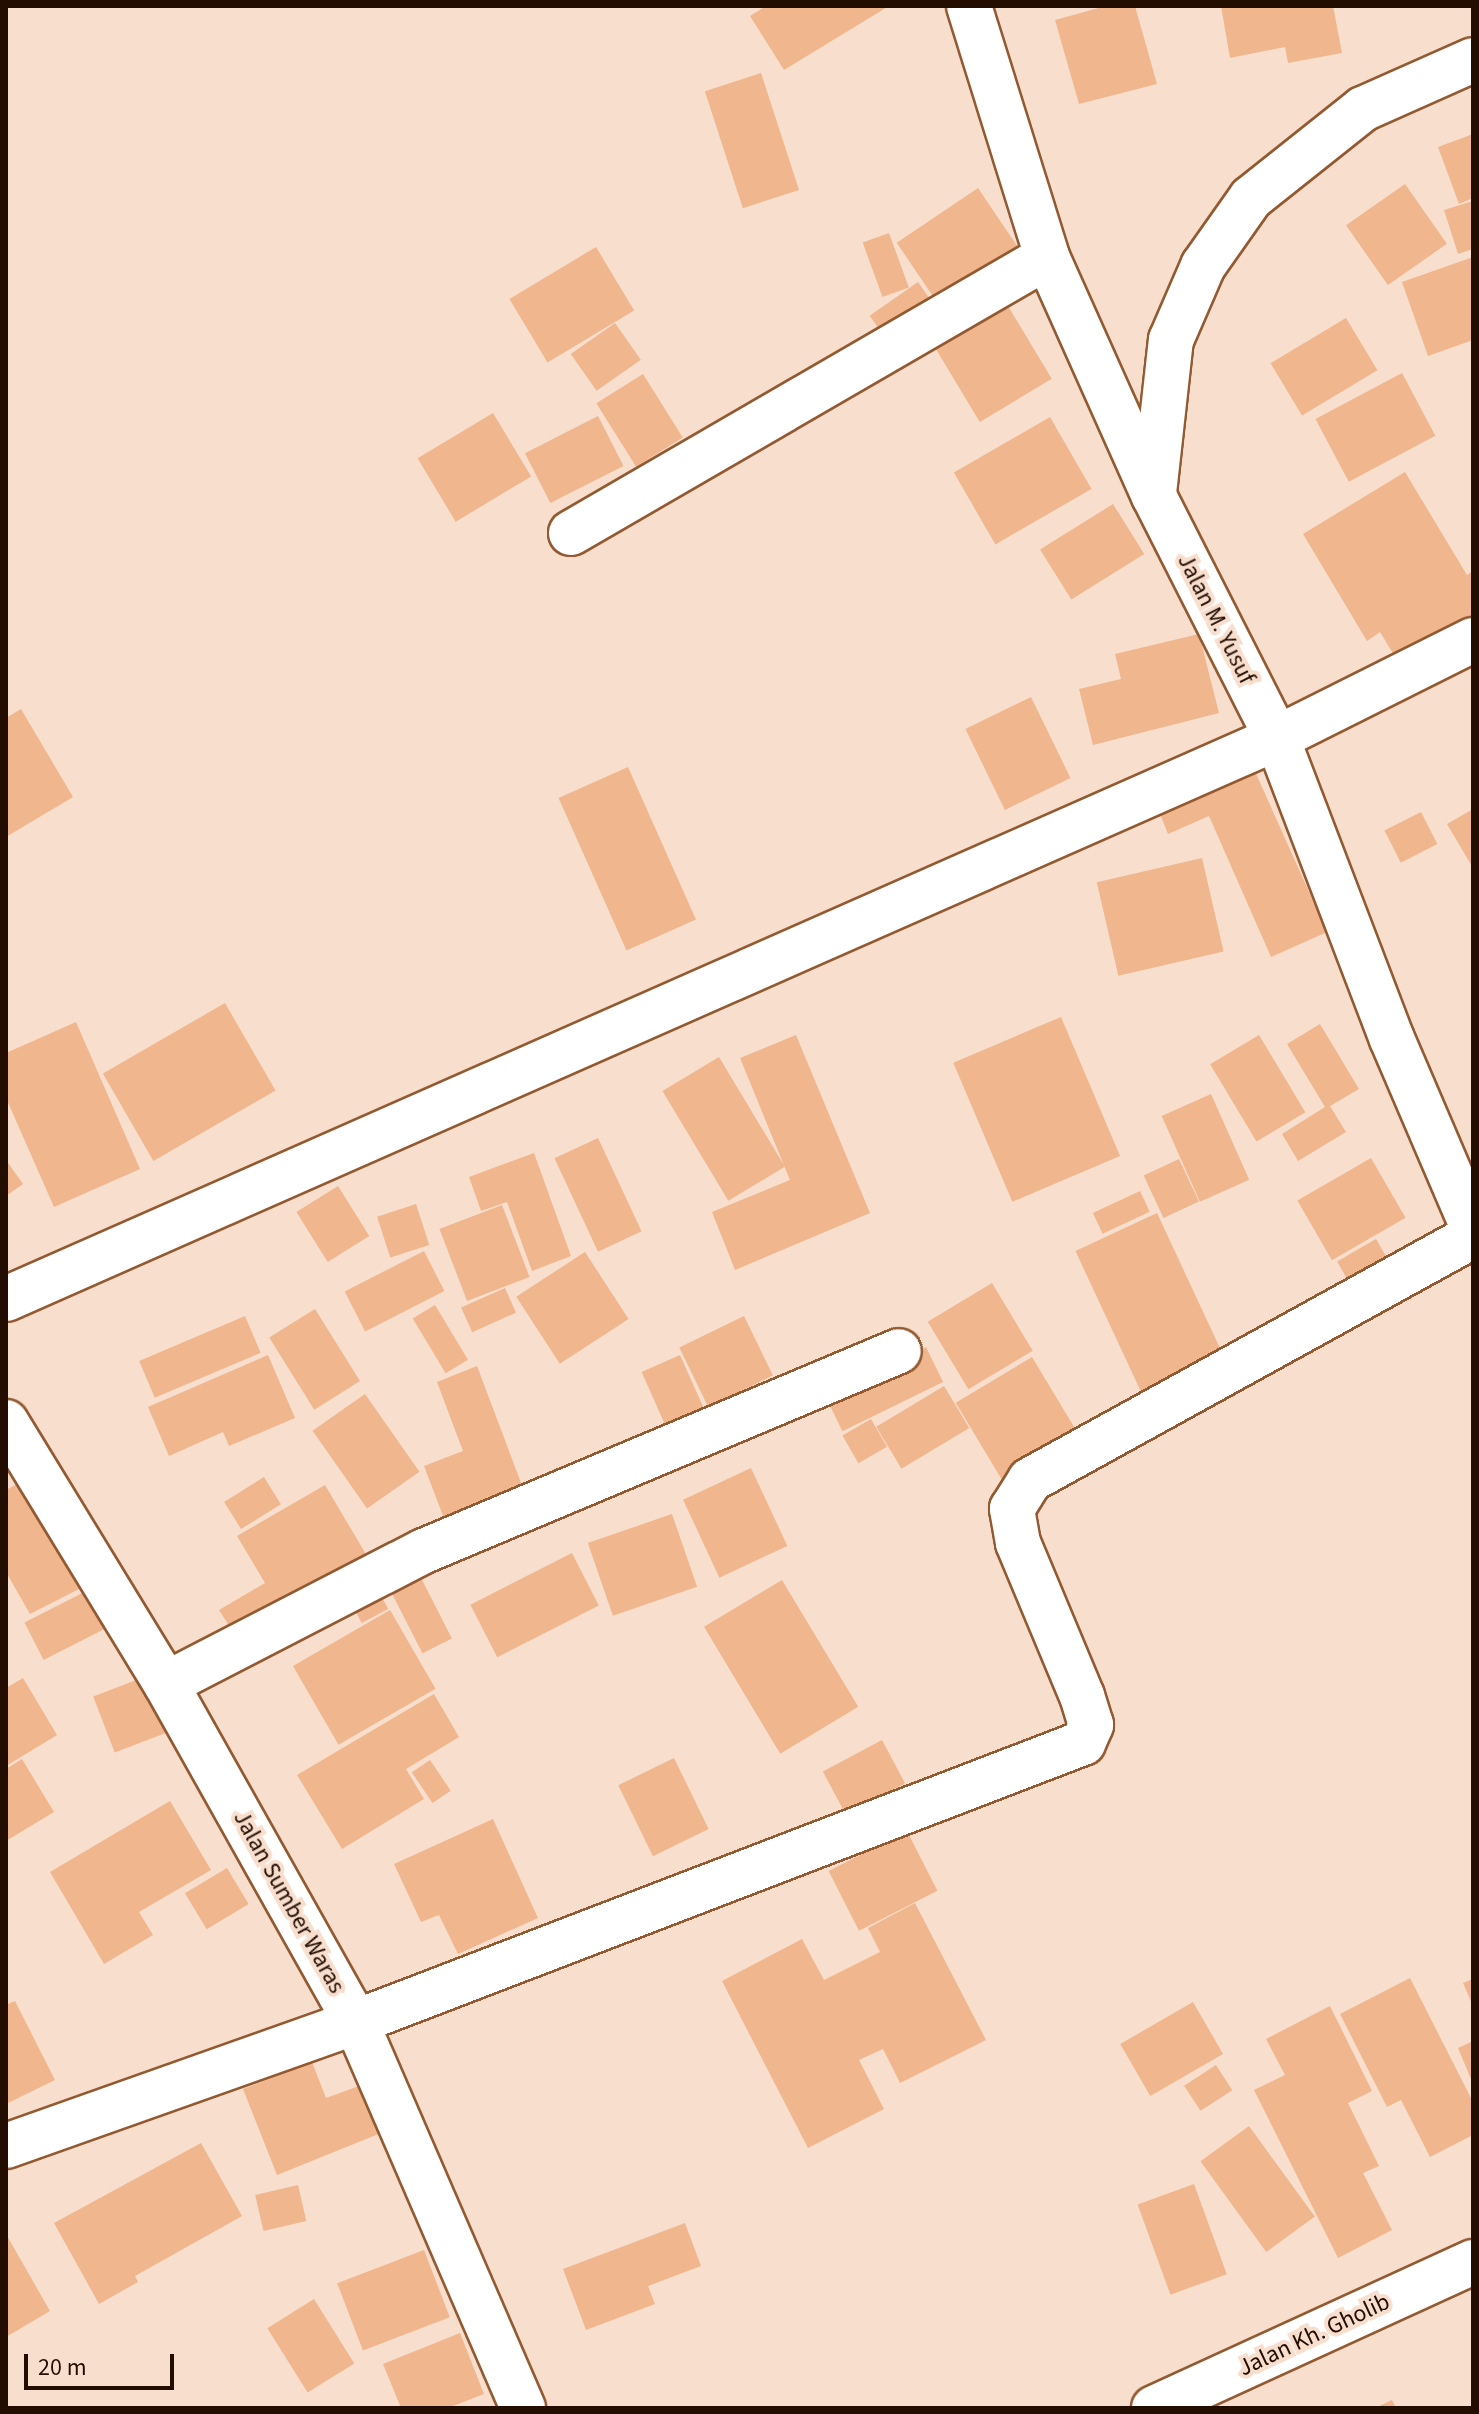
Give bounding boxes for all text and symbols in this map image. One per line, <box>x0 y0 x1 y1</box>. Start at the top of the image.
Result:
street label: Jalan M. Yusuf <box>1171 549 1261 689</box>
street label: Jalan Sumber Waras <box>227 1806 351 1998</box>
street label: Jalan Kh. Gholib <box>1234 2287 1394 2383</box>
scale bar <box>28 2338 178 2388</box>
text: 20 m <box>38 2350 87 2385</box>

